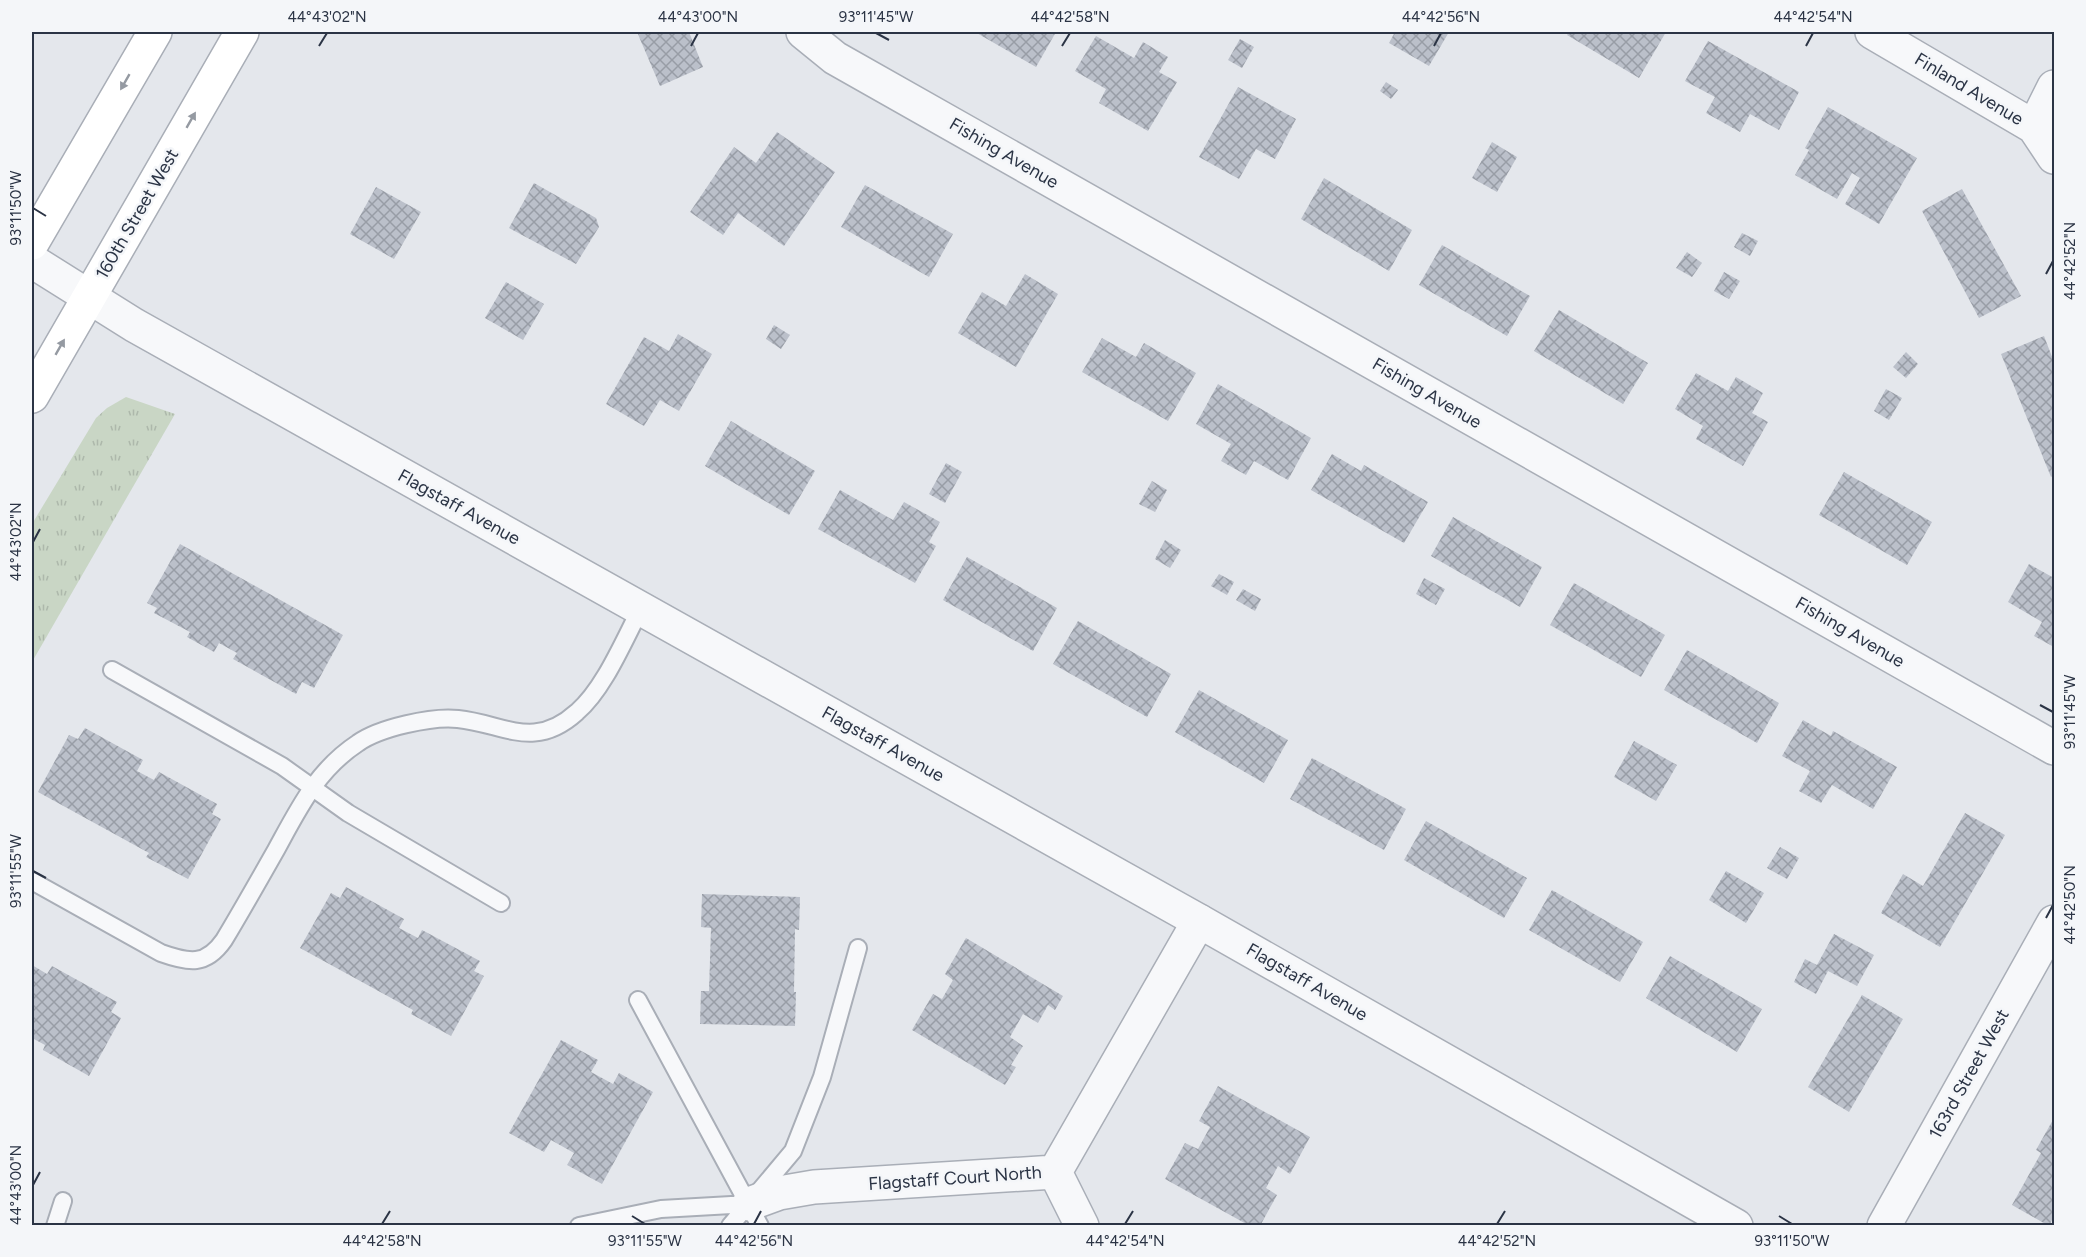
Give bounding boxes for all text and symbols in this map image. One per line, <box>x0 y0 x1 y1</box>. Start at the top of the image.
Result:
text: 44°43'02"N <box>287 8 367 26</box>
text: 44°43'00"N <box>658 8 738 26</box>
text: 93°11'45"W <box>839 8 914 26</box>
text: 44°42'58"N <box>1030 8 1110 26</box>
text: 44°42'56"N <box>1402 8 1480 26</box>
text: 44°42'54"N <box>1773 8 1853 26</box>
street label: Finland Avenue <box>1911 48 2028 130</box>
one-way arrow <box>120 74 131 90</box>
one-way arrow <box>186 111 196 128</box>
street label: Fishing Avenue <box>945 113 1063 193</box>
street label: 160th Street West <box>91 145 183 283</box>
text: 93°11'50"W <box>7 170 25 246</box>
text: 44°42'52"N <box>2061 222 2079 300</box>
one-way arrow <box>55 338 65 355</box>
street label: Fishing Avenue <box>1368 353 1486 433</box>
street label: Flagstaff Avenue <box>394 464 524 550</box>
text: 44°43'02"N <box>7 502 25 582</box>
street label: Fishing Avenue <box>1791 592 1909 672</box>
text: 93°11'45"W <box>2061 674 2079 749</box>
street label: Flagstaff Avenue <box>818 701 948 787</box>
text: 93°11'55"W <box>7 833 25 908</box>
text: 44°42'50"N <box>2061 865 2079 945</box>
street label: Flagstaff Avenue <box>1242 938 1372 1026</box>
street label: 163rd Street West <box>1924 1005 2014 1143</box>
text: 44°43'00"N <box>7 1145 25 1225</box>
street label: Flagstaff Court North <box>868 1161 1042 1195</box>
text: 44°42'58"N <box>342 1232 422 1250</box>
text: 93°11'55"W <box>608 1232 683 1250</box>
text: 44°42'56"N <box>715 1232 793 1250</box>
text: 44°42'54"N <box>1085 1232 1165 1250</box>
text: 44°42'52"N <box>1458 1232 1536 1250</box>
text: 93°11'50"W <box>1754 1232 1830 1250</box>

